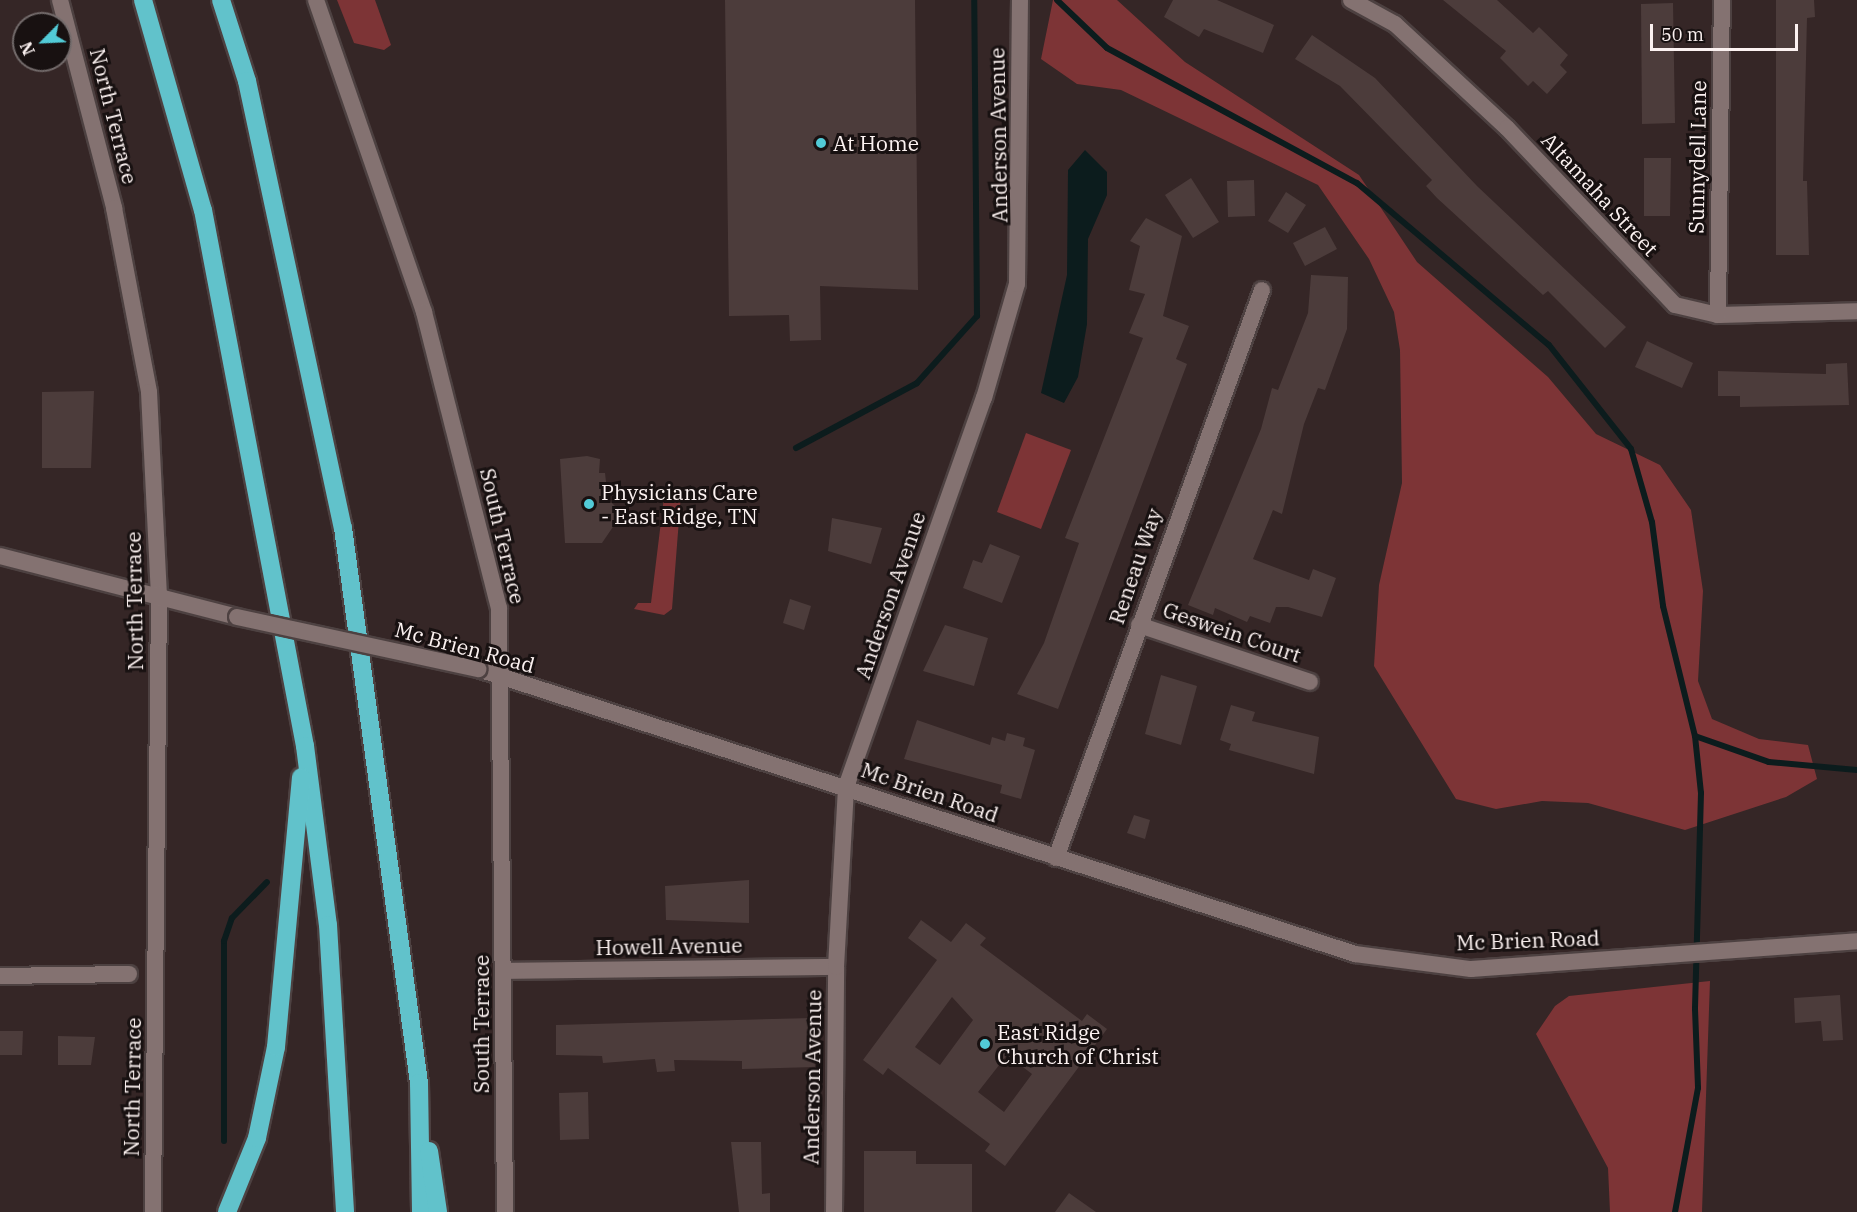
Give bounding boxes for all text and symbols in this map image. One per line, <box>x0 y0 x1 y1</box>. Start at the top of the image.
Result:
north arrow <box>12 12 72 72</box>
scale bar <box>1653 12 1802 50</box>
text: 50 m <box>1661 23 1704 46</box>
text: N <box>16 39 39 58</box>
street label: North Terrace <box>85 46 143 186</box>
street label: Anderson Avenue <box>984 47 1012 223</box>
street label: Sunnydell Lane <box>1683 80 1711 234</box>
street label: Altamaha Street <box>1536 127 1664 261</box>
place label: At Home <box>833 130 919 156</box>
marker: At Home <box>814 136 828 150</box>
street label: South Terrace <box>475 466 531 606</box>
place label: Physicians Care - East Ridge, TN <box>601 479 758 529</box>
marker: Physicians Care - East Ridge, TN <box>582 497 596 511</box>
street label: Reneau Way <box>1103 505 1167 627</box>
street label: Anderson Avenue <box>850 508 930 682</box>
street label: North Terrace <box>120 531 148 671</box>
street label: Geswein Court <box>1160 597 1304 667</box>
street label: Mc Brien Road <box>392 616 538 678</box>
street label: Mc Brien Road <box>858 757 1002 827</box>
street label: Mc Brien Road <box>1456 925 1600 955</box>
street label: Howell Avenue <box>595 932 743 960</box>
street label: South Terrace <box>468 955 494 1093</box>
street label: Anderson Avenue <box>798 989 826 1165</box>
street label: North Terrace <box>118 1017 146 1157</box>
place label: East Ridge Church of Christ <box>997 1019 1159 1069</box>
marker: East Ridge Church of Christ <box>978 1037 992 1051</box>

